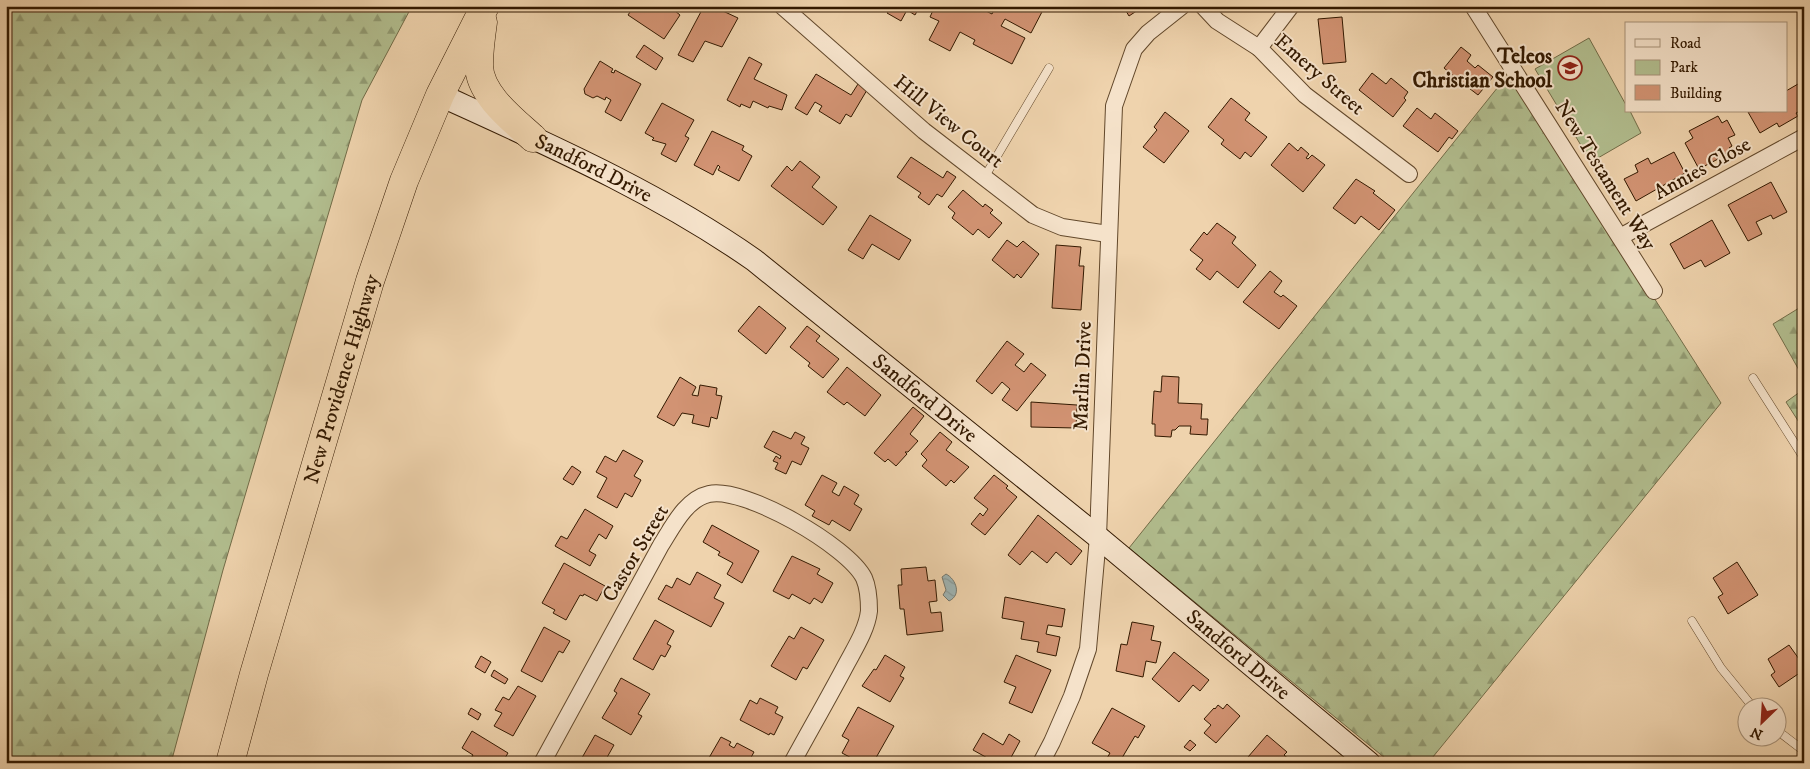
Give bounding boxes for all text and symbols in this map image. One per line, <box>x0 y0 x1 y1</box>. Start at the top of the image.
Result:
legend <box>1625 22 1788 112</box>
street label: Emery Street <box>1269 28 1370 121</box>
text: Road <box>1670 34 1702 53</box>
place label: Teleos Christian School <box>1413 44 1553 94</box>
school or university icon: Teleos Christian School <box>1557 55 1583 81</box>
text: Park <box>1670 58 1699 77</box>
street label: Hill View Court <box>888 69 1009 174</box>
text: Building <box>1670 84 1722 103</box>
street label: New Testament Way <box>1549 96 1662 256</box>
street label: Sandford Drive <box>531 128 657 209</box>
street label: Annies Close <box>1649 131 1756 206</box>
street label: New Providence Highway <box>299 270 386 487</box>
street label: Marlin Drive <box>1068 320 1098 431</box>
street label: Sandford Drive <box>867 348 983 449</box>
street label: Castor Street <box>597 500 675 607</box>
street label: Sandford Drive <box>1181 604 1296 706</box>
north arrow <box>1738 696 1788 746</box>
text: N <box>1747 722 1766 743</box>

